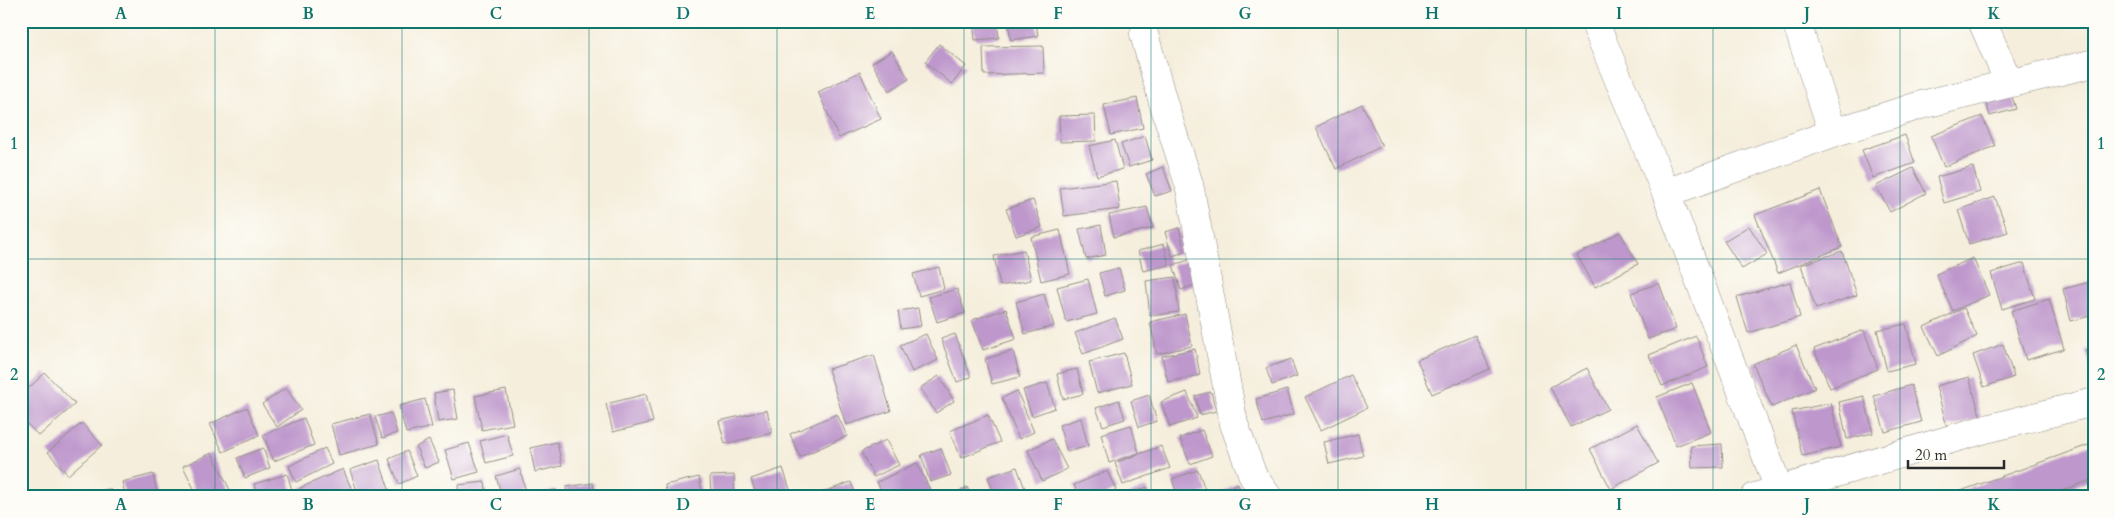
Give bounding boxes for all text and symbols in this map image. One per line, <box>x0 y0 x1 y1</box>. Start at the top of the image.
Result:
text: A <box>115 3 127 25</box>
text: B <box>302 3 314 25</box>
text: C <box>490 3 502 25</box>
text: D <box>676 3 690 25</box>
text: E <box>865 3 875 25</box>
text: F <box>1053 3 1063 25</box>
text: G <box>1238 3 1252 25</box>
text: H <box>1425 3 1439 25</box>
text: I <box>1616 3 1622 25</box>
text: J <box>1802 3 1810 25</box>
text: K <box>1988 3 2001 25</box>
text: 1 <box>10 133 18 155</box>
text: 1 <box>2097 133 2105 155</box>
text: 2 <box>10 364 18 386</box>
text: 2 <box>2097 364 2105 386</box>
scale bar <box>1908 438 2004 470</box>
text: 20 m <box>1915 445 1947 465</box>
text: A <box>115 494 127 516</box>
text: B <box>302 494 314 516</box>
text: C <box>490 494 502 516</box>
text: D <box>676 494 690 516</box>
text: E <box>865 494 875 516</box>
text: F <box>1053 494 1063 516</box>
text: G <box>1238 494 1252 516</box>
text: H <box>1425 494 1439 516</box>
text: I <box>1616 494 1622 516</box>
text: J <box>1802 494 1810 516</box>
text: K <box>1988 494 2001 516</box>

